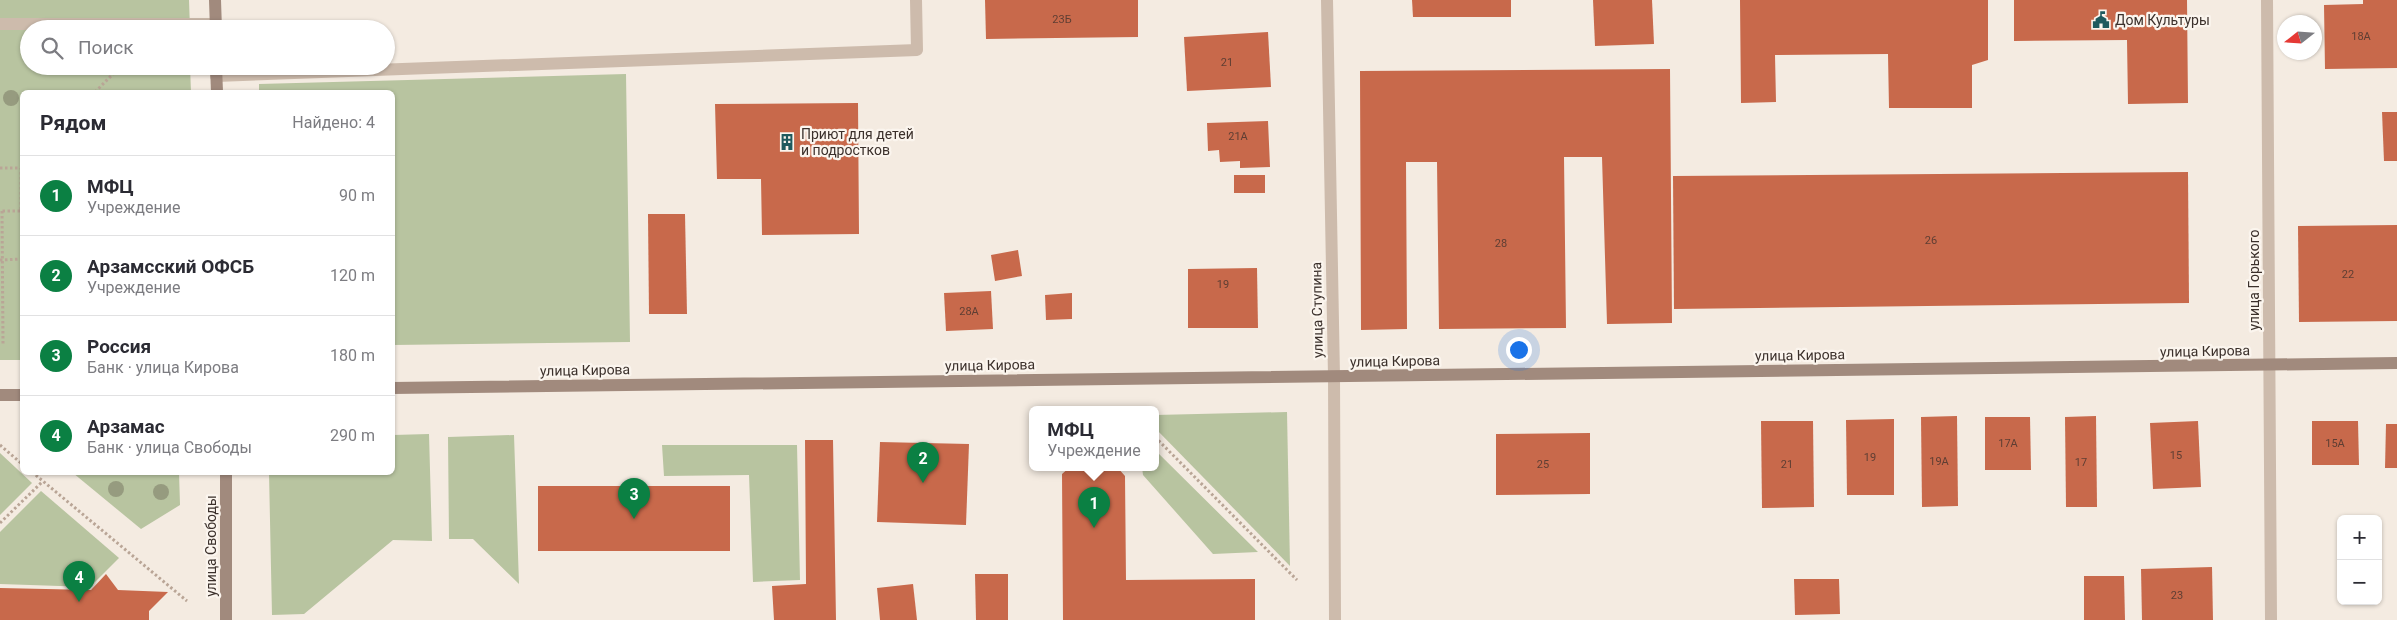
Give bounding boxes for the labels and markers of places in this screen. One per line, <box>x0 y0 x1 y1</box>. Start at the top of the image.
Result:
public building icon: Дом Культуры <box>2091 10 2111 30</box>
place label: Дом Культуры <box>2115 12 2210 28</box>
place label: Приют для детей и подростков <box>801 126 914 158</box>
building icon: Приют для детей и подростков <box>777 132 797 152</box>
pin: 2 <box>907 442 939 483</box>
pin: 3 <box>618 478 650 519</box>
pin: 1 <box>1078 487 1110 528</box>
pin: 4 <box>63 561 95 602</box>

